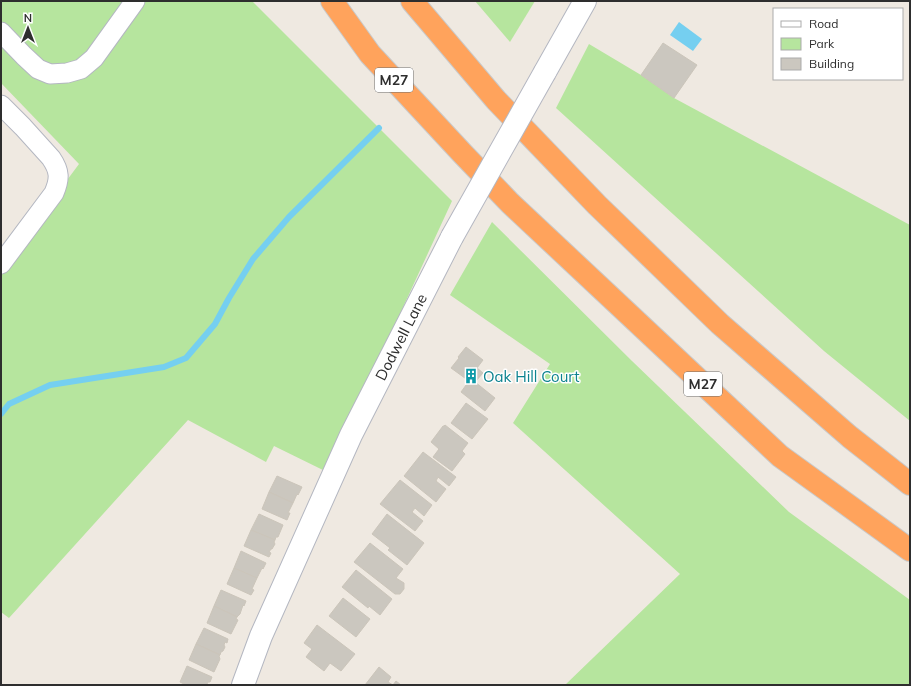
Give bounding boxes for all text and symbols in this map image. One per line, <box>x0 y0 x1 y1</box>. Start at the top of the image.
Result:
north arrow <box>8 8 48 48</box>
legend <box>773 8 903 80</box>
text: N <box>24 11 32 25</box>
text: Road <box>809 16 838 31</box>
text: Park <box>809 36 835 51</box>
text: Building <box>809 56 854 71</box>
road number: M27 <box>375 68 413 92</box>
street label: Dodwell Lane <box>371 290 431 384</box>
building icon: Oak Hill Court <box>462 367 480 385</box>
place label: Oak Hill Court <box>483 367 579 386</box>
road number: M27 <box>684 372 722 396</box>

